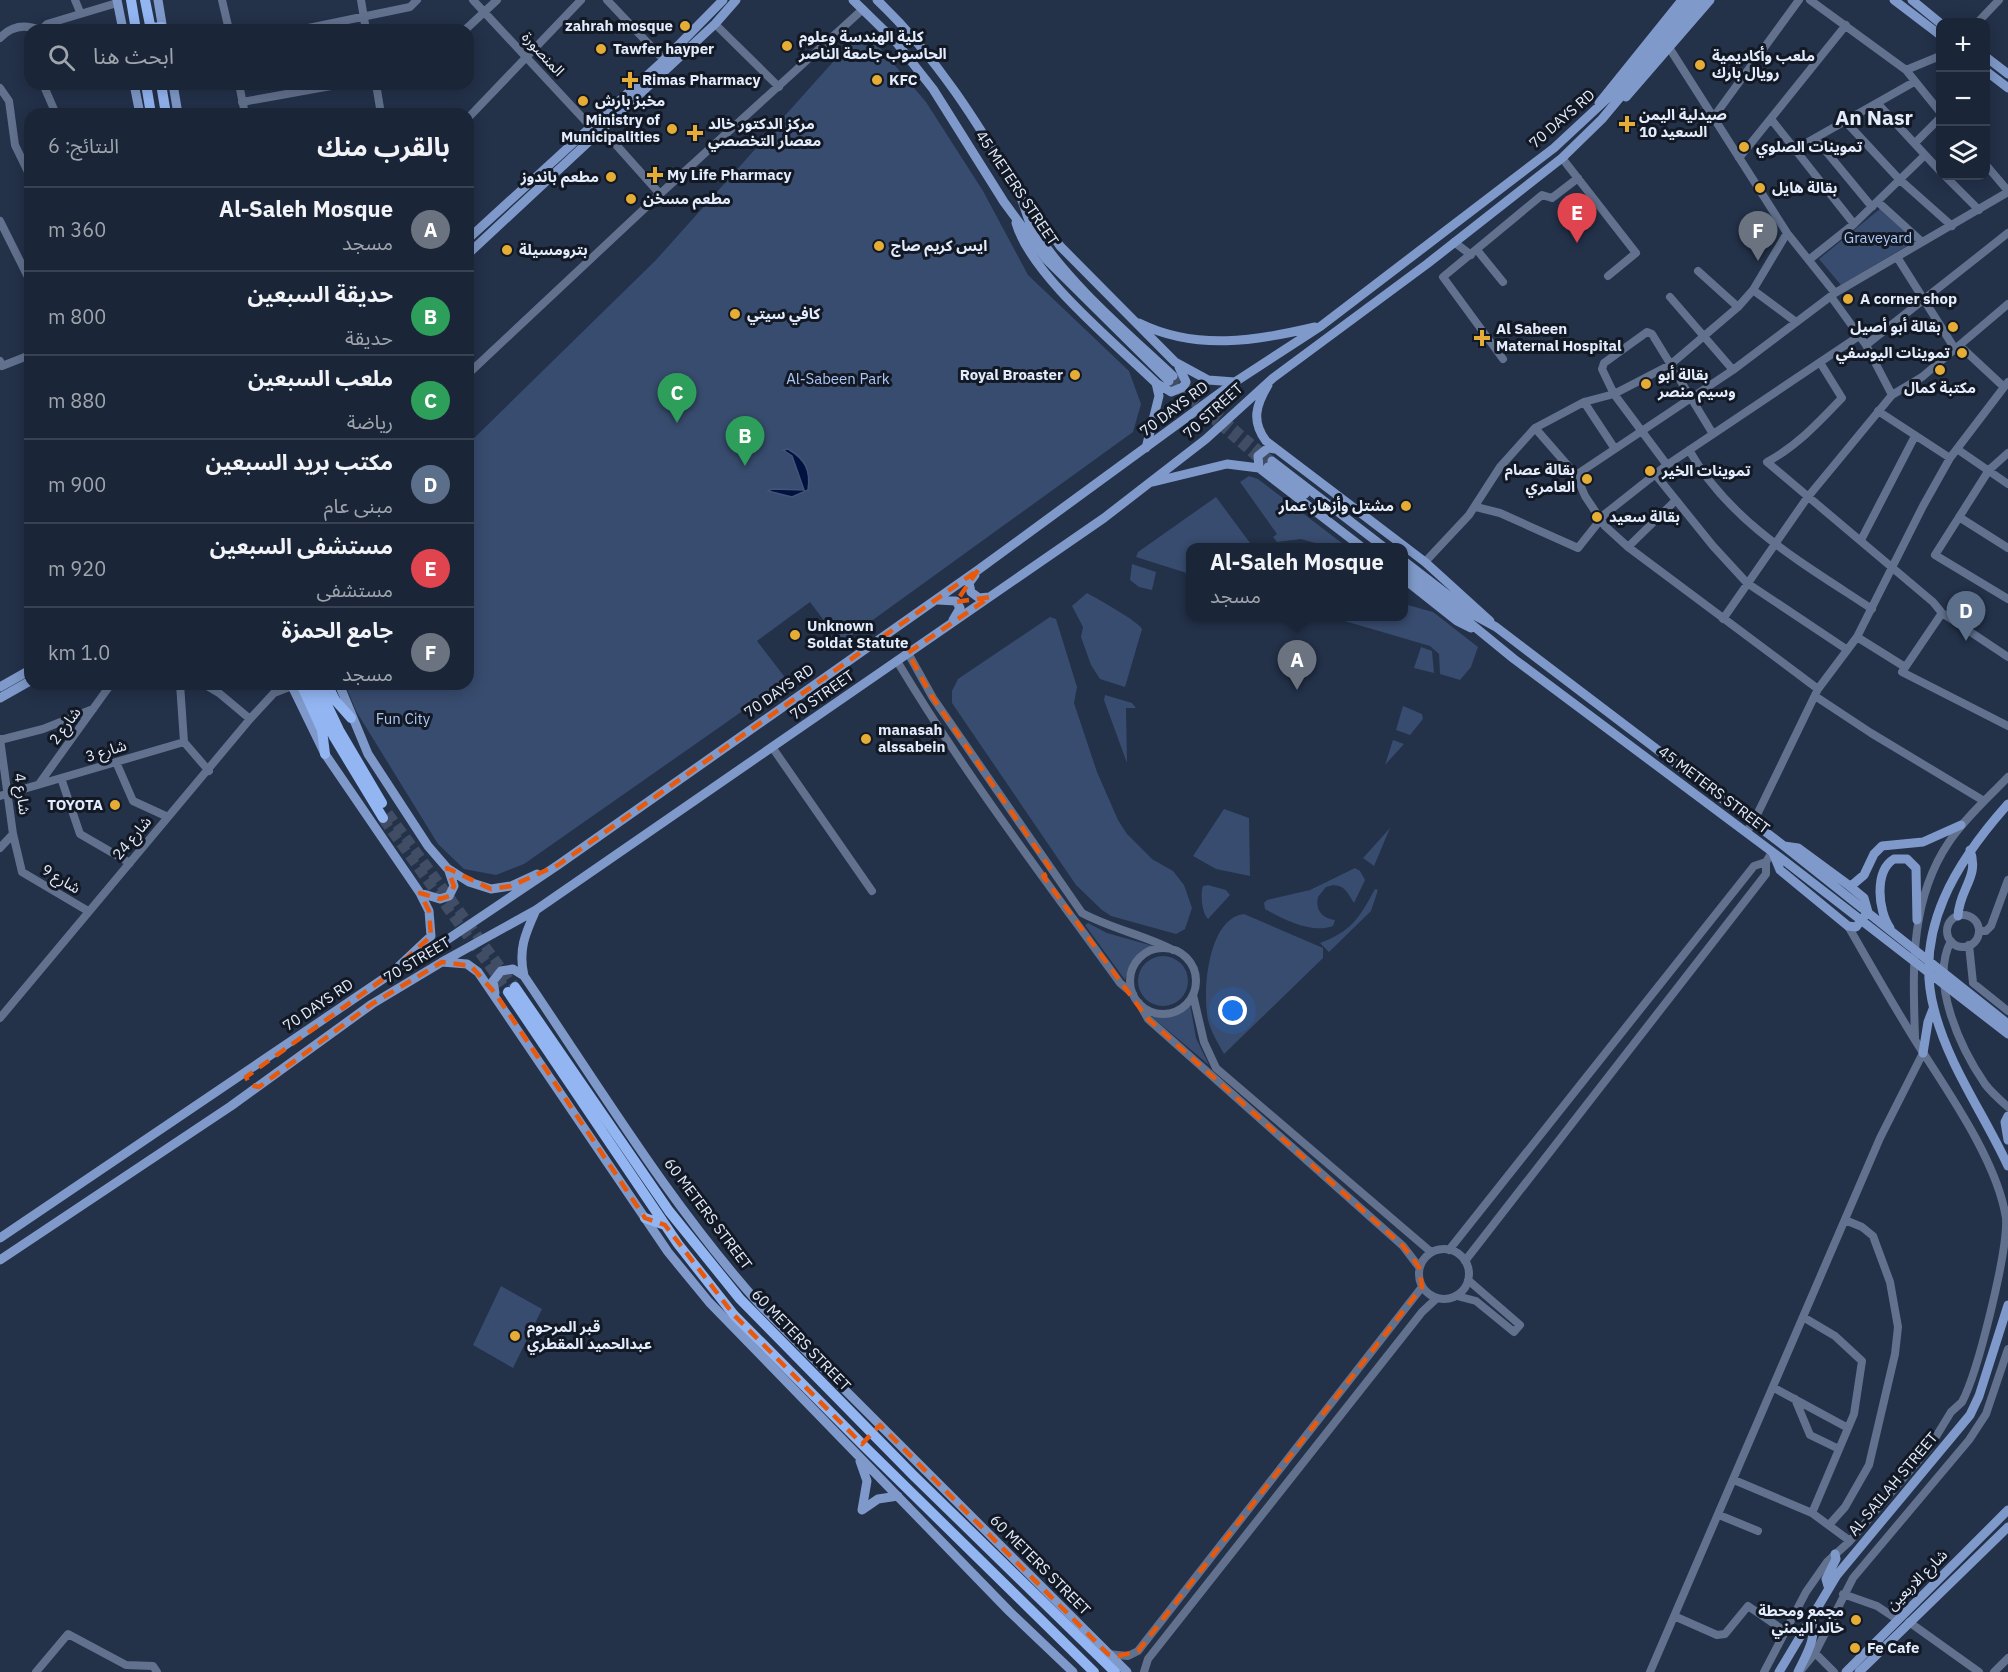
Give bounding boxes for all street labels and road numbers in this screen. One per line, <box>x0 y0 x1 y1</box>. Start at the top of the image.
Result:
street label: المنصورة <box>518 28 569 80</box>
street label: 70 DAYS RD <box>1525 85 1598 152</box>
street label: 45 METERS STREET <box>972 127 1063 249</box>
street label: 70 DAYS RD <box>1136 377 1212 440</box>
street label: 70 STREET <box>1179 378 1247 443</box>
street label: 70 DAYS RD <box>740 660 817 722</box>
street label: 70 STREET <box>786 665 858 724</box>
street label: شارع 2 <box>45 703 87 750</box>
street label: شارع 3 <box>83 735 130 769</box>
street label: 45 METERS STREET <box>1655 742 1774 838</box>
street label: شارع 4 <box>8 772 35 816</box>
street label: شارع 24 <box>108 812 158 865</box>
street label: شارع 9 <box>37 860 84 900</box>
street label: 70 STREET <box>380 932 454 987</box>
street label: 70 DAYS RD <box>279 974 356 1035</box>
street label: 60 METERS STREET <box>660 1154 757 1273</box>
street label: 60 METERS STREET <box>748 1285 855 1395</box>
street label: AL SAILAH STREET <box>1844 1428 1942 1539</box>
street label: 60 METERS STREET <box>986 1510 1095 1619</box>
street label: شارع الاربعين <box>1882 1545 1953 1616</box>

